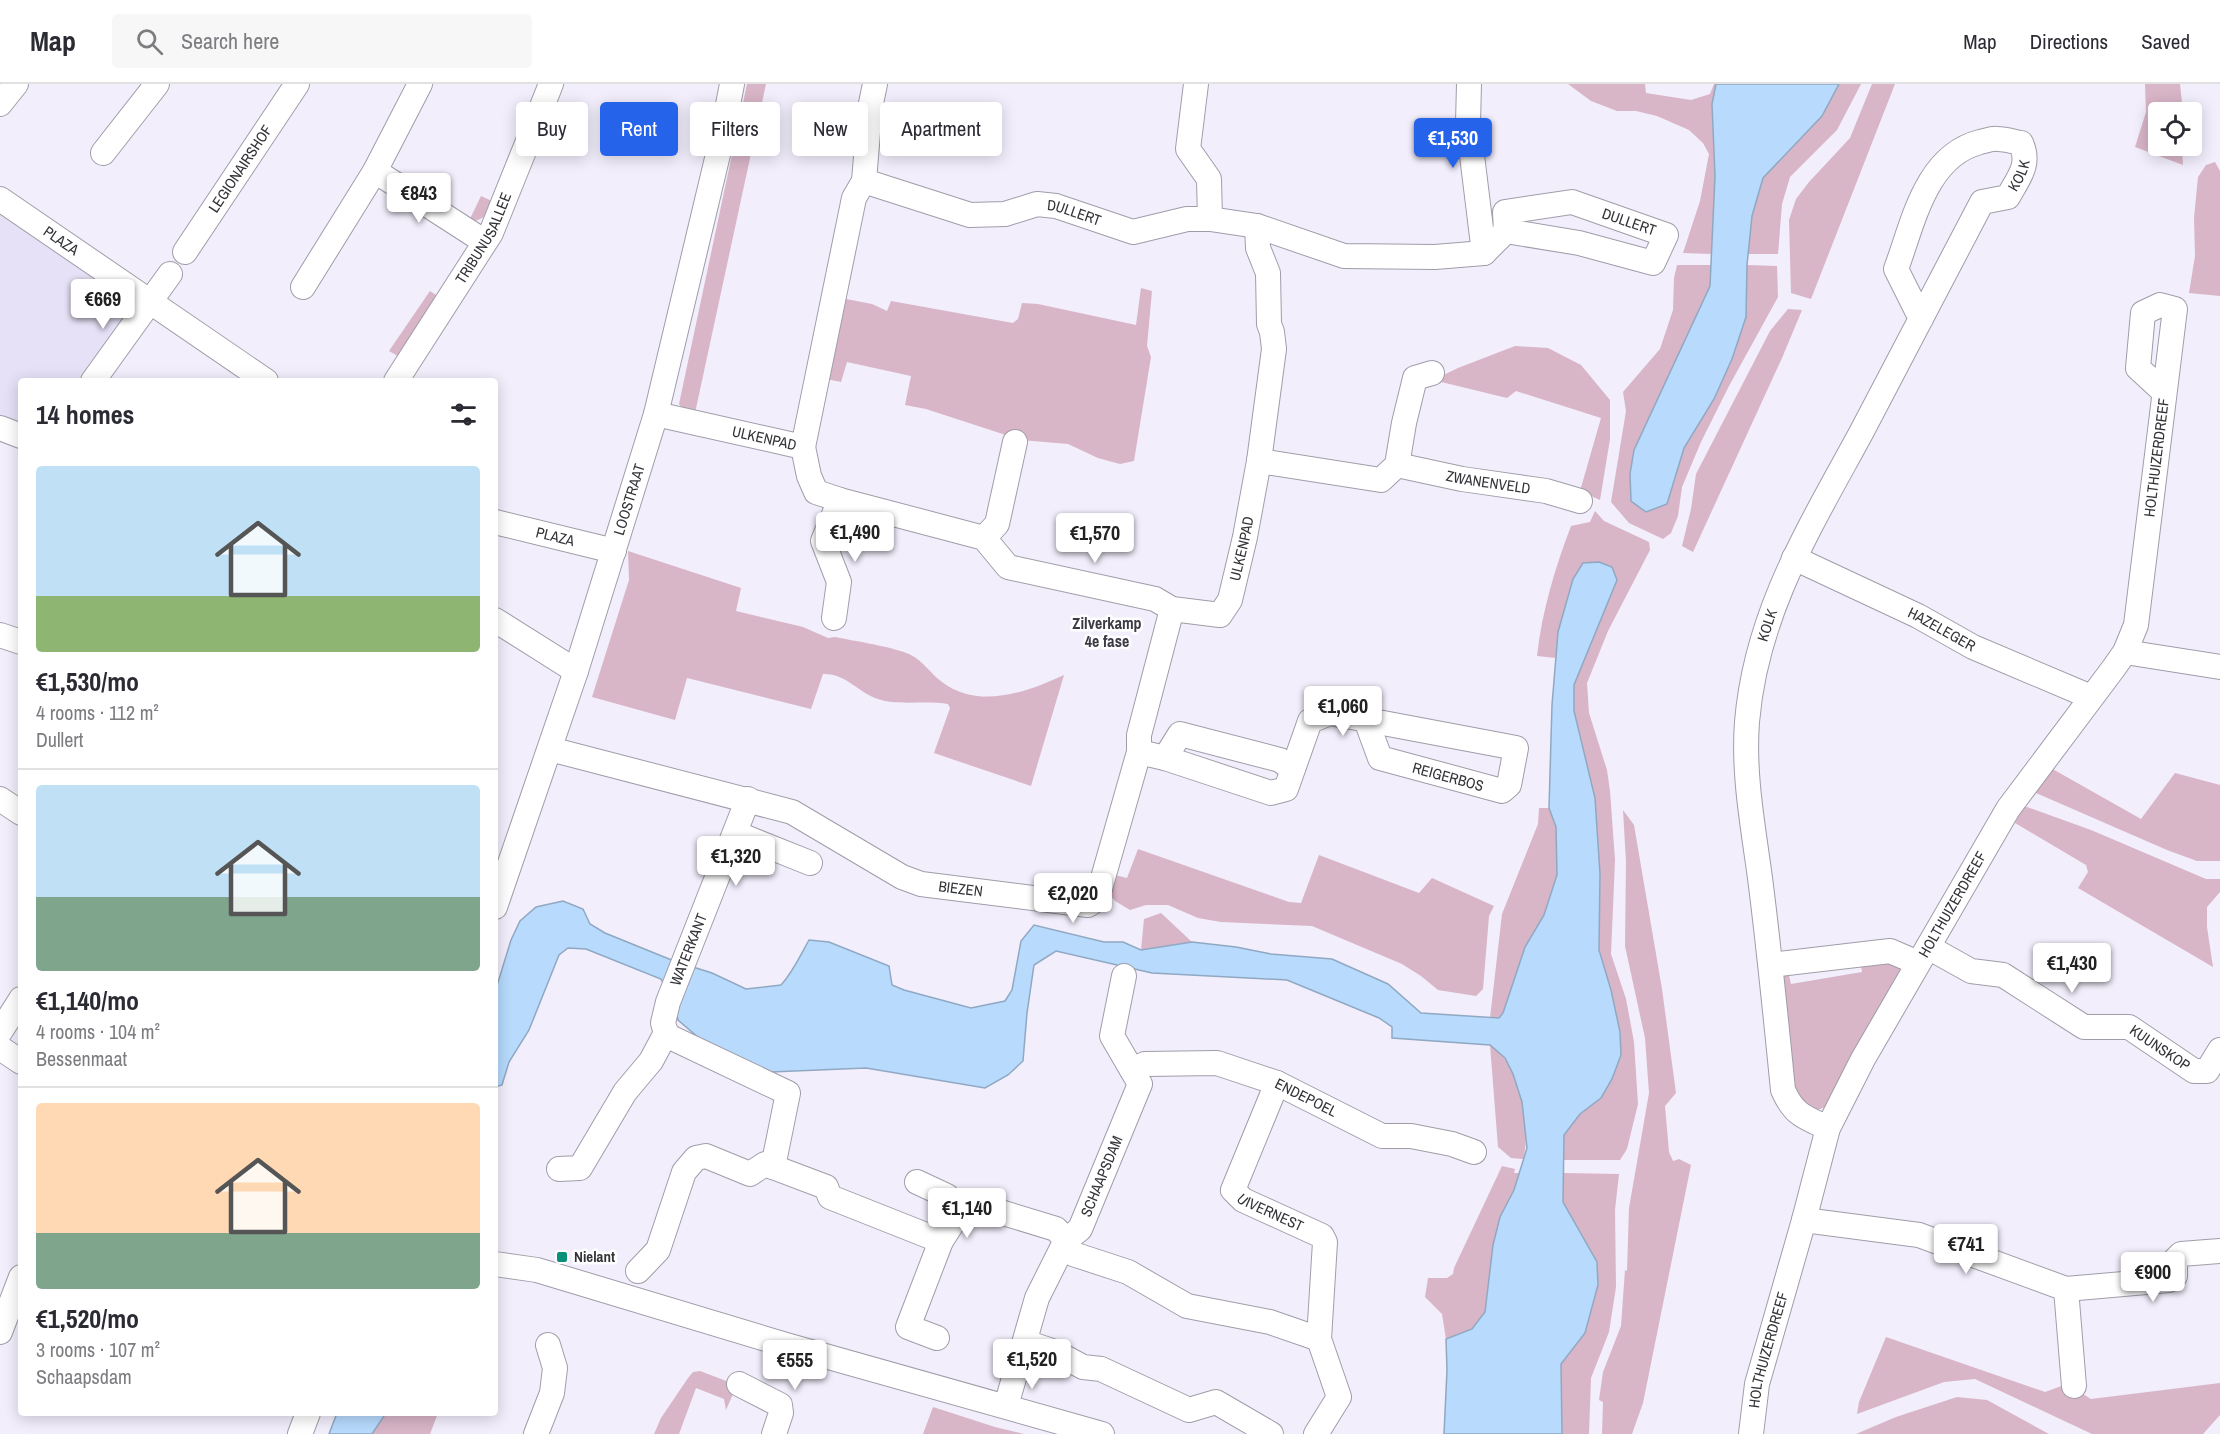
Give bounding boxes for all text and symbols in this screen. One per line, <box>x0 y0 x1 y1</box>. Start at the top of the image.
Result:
search box <box>112 14 532 68</box>
text: Map <box>30 22 76 60</box>
icon: search <box>133 25 166 58</box>
text: Search here <box>181 26 279 56</box>
text: Map <box>1963 27 1997 56</box>
text: Directions <box>2030 27 2108 56</box>
text: Saved <box>2141 27 2190 56</box>
chip: Buy <box>516 102 588 156</box>
chip: Rent <box>600 102 678 156</box>
chip: Filters <box>690 102 780 156</box>
chip: New <box>792 102 868 156</box>
chip: Apartment <box>880 102 1002 156</box>
map controls <box>2148 102 2202 156</box>
button: locate <box>2148 102 2202 156</box>
pin: €1,530 <box>1404 118 1502 169</box>
street label: LEGIONAIRSHOF <box>203 121 277 216</box>
text: €1,530 <box>1428 124 1478 151</box>
street label: KOLK <box>2002 157 2035 195</box>
pin: €843 <box>383 173 455 224</box>
text: €843 <box>401 179 437 206</box>
street label: TRIBUNUSALLEE <box>450 189 516 288</box>
street label: DULLERT <box>1046 194 1105 231</box>
street label: DULLERT <box>1599 203 1659 241</box>
street label: PLAZA <box>39 221 84 260</box>
pin: €669 <box>67 279 139 330</box>
text: €669 <box>85 285 121 312</box>
text: 14 homes <box>36 397 134 432</box>
street label: HOLTHUIZERDREEF <box>2138 397 2174 518</box>
icon: filters <box>447 398 480 431</box>
street label: ULKENPAD <box>730 420 799 455</box>
street label: LOOSTRAAT <box>608 461 650 538</box>
street label: ZWANENVELD <box>1444 465 1532 499</box>
icon: home <box>204 505 312 613</box>
pin: €1,490 <box>806 512 904 563</box>
pin: €1,570 <box>1046 513 1144 564</box>
street label: ULKENPAD <box>1224 514 1259 583</box>
text: €1,490 <box>830 518 880 545</box>
text: €1,570 <box>1070 519 1120 546</box>
street label: PLAZA <box>534 521 578 551</box>
street label: HAZELEGER <box>1905 602 1980 656</box>
street label: KOLK <box>1752 605 1782 644</box>
district label: Zilverkamp 4e fase <box>1072 612 1142 652</box>
text: €1,530/mo <box>36 664 139 699</box>
pin: €1,060 <box>1294 686 1392 737</box>
text: €1,060 <box>1318 692 1368 719</box>
text: 4 rooms · 112 m² <box>36 699 159 726</box>
text: Dullert <box>36 726 83 753</box>
street label: REIGERBOS <box>1410 757 1486 796</box>
icon: home <box>204 824 312 932</box>
pin: €1,320 <box>687 836 785 887</box>
text: €1,320 <box>711 842 761 869</box>
street label: HOLTHUIZERDREEF <box>1913 847 1991 961</box>
pin: €2,020 <box>1024 873 1122 924</box>
street label: BIEZEN <box>937 875 984 902</box>
text: €2,020 <box>1048 879 1098 906</box>
street label: WATERKANT <box>665 910 712 989</box>
pin: €1,430 <box>2023 943 2121 994</box>
text: €1,430 <box>2047 949 2097 976</box>
text: €1,140/mo <box>36 983 139 1018</box>
text: 4 rooms · 104 m² <box>36 1018 160 1045</box>
street label: KUUNSKOP <box>2126 1019 2195 1076</box>
text: Bessenmaat <box>36 1045 127 1072</box>
street label: ENDEPOEL <box>1272 1073 1341 1122</box>
street label: SCHAAPSDAM <box>1075 1132 1128 1220</box>
icon: home <box>204 1142 312 1250</box>
pin: €1,140 <box>918 1188 1016 1239</box>
street label: UIVERNEST <box>1232 1189 1308 1236</box>
text: €1,140 <box>942 1194 992 1221</box>
pin: €741 <box>1930 1224 2002 1275</box>
text: €741 <box>1948 1230 1984 1257</box>
place label: Nielant <box>574 1246 615 1267</box>
marker: Nielant <box>555 1250 569 1264</box>
pin: €900 <box>2117 1252 2189 1303</box>
text: €900 <box>2135 1258 2171 1285</box>
street label: HOLTHUIZERDREEF <box>1743 1289 1793 1409</box>
text: €1,520/mo <box>36 1301 139 1336</box>
text: 3 rooms · 107 m² <box>36 1336 160 1363</box>
pin: €1,520 <box>983 1339 1081 1390</box>
pin: €555 <box>759 1340 831 1391</box>
text: €1,520 <box>1007 1345 1057 1372</box>
text: €555 <box>777 1346 813 1373</box>
text: Schaapsdam <box>36 1363 132 1390</box>

